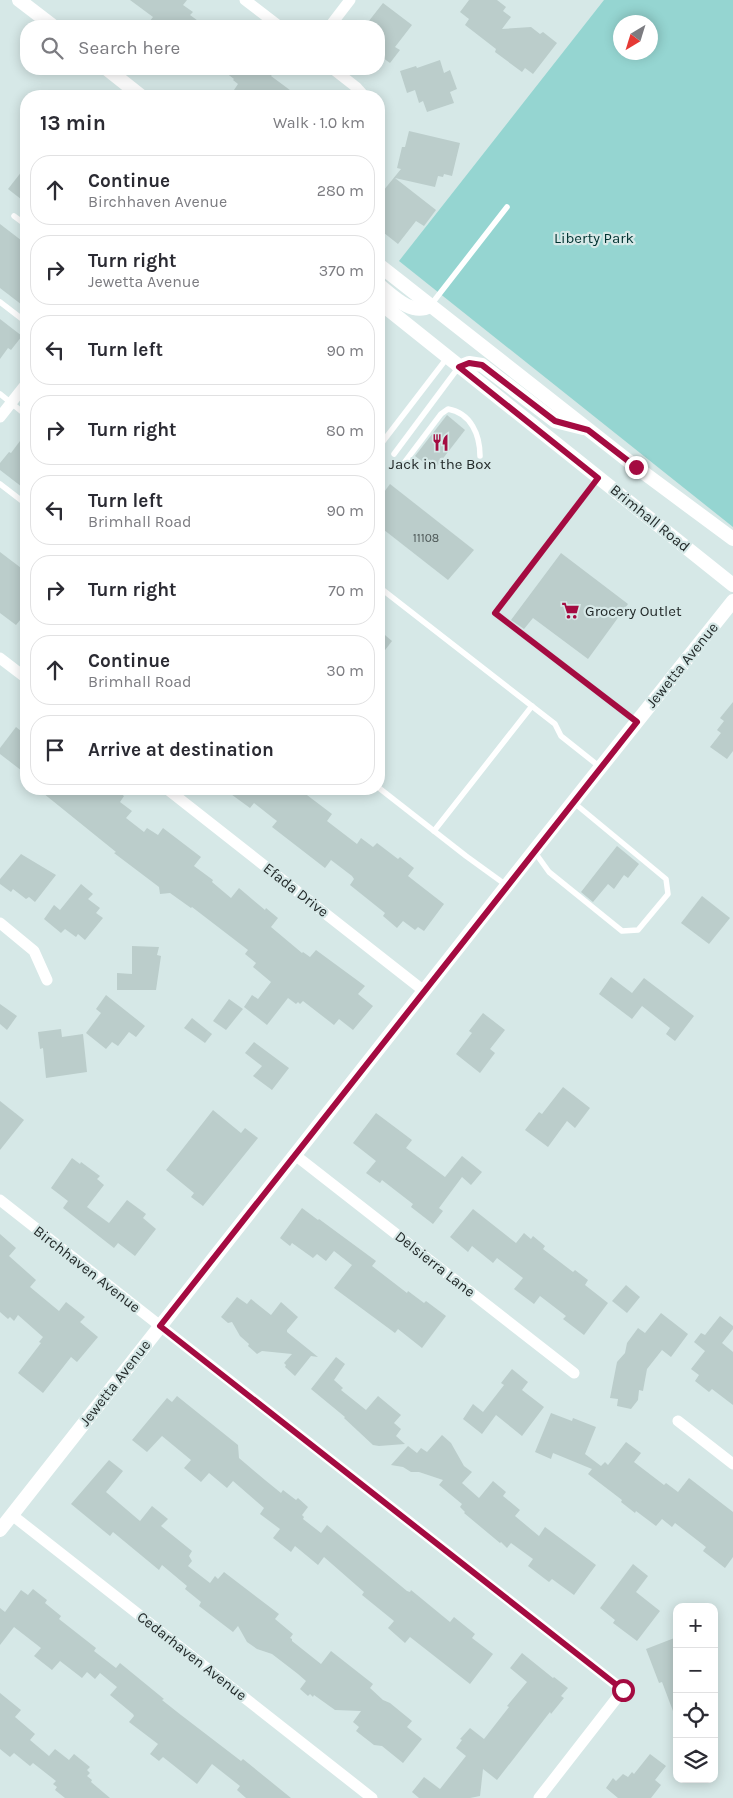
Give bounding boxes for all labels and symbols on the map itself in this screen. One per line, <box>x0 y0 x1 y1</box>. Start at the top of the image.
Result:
north arrow <box>613 15 658 60</box>
park label: Liberty Park <box>554 229 634 247</box>
restaurant icon: Jack in the Box <box>430 433 450 453</box>
place label: Jack in the Box <box>389 455 491 473</box>
route end <box>625 456 648 479</box>
street label: Brimhall Road <box>607 480 693 556</box>
house number: 11108 <box>413 531 439 545</box>
supermarket icon: Grocery Outlet <box>561 601 581 621</box>
place label: Grocery Outlet <box>585 602 682 620</box>
street label: Jewetta Avenue <box>642 619 722 711</box>
street label: Efada Drive <box>260 859 332 921</box>
street label: Birchhaven Avenue <box>30 1222 144 1316</box>
street label: Delsierra Lane <box>391 1227 479 1301</box>
street label: Jewetta Avenue <box>76 1336 154 1430</box>
street label: Cedarhaven Avenue <box>134 1608 250 1704</box>
route start <box>612 1679 635 1702</box>

